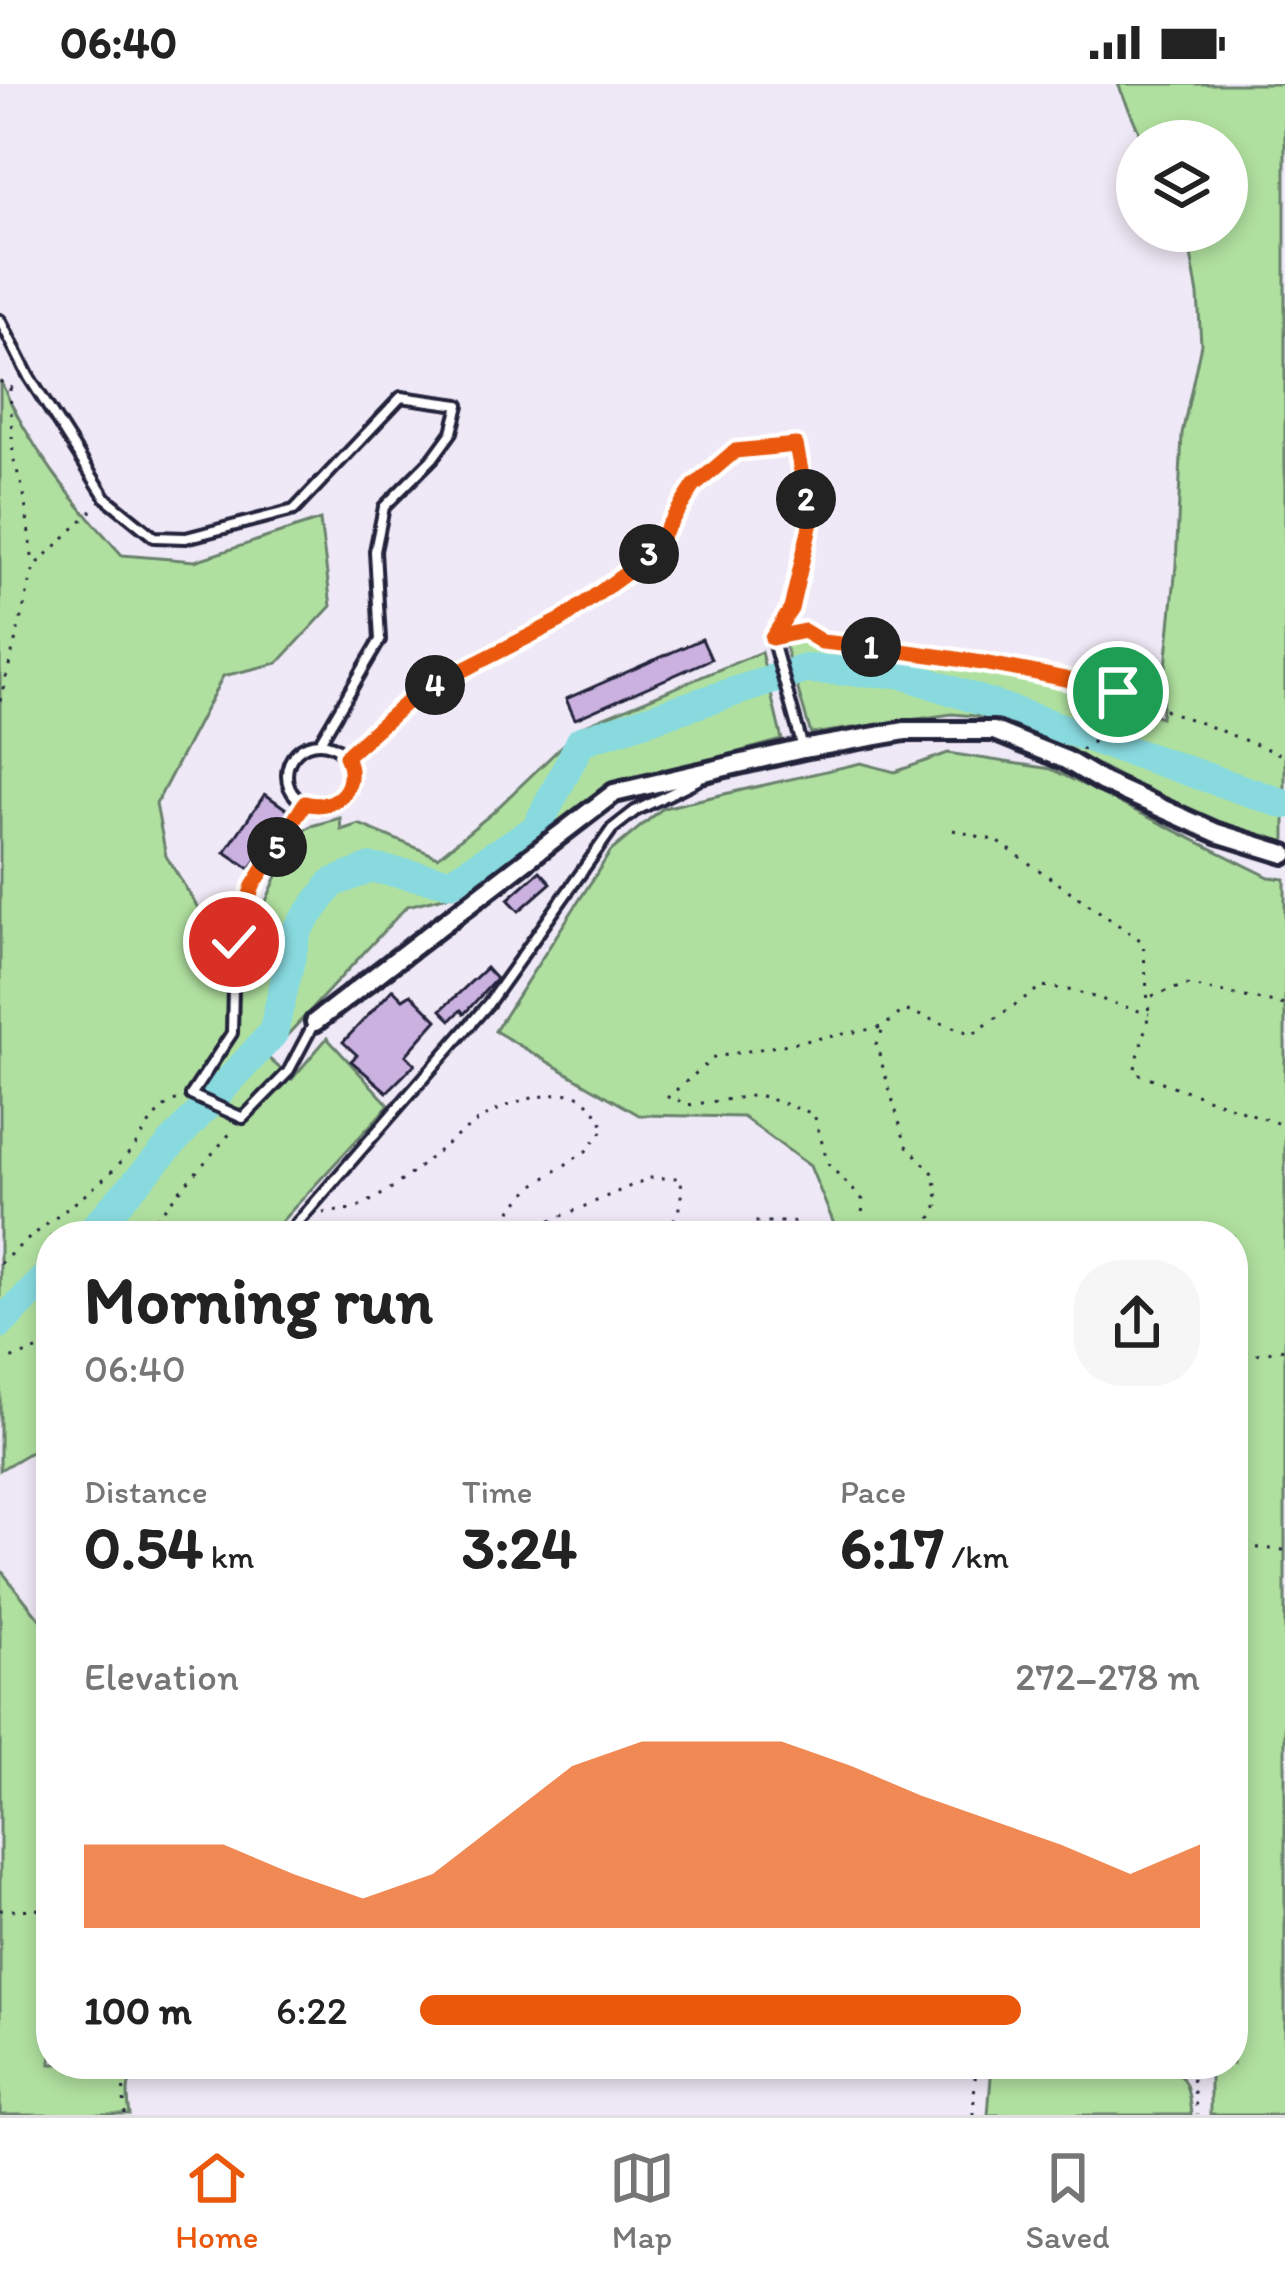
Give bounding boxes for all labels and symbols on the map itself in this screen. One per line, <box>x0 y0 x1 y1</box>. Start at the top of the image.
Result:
pin: 2 <box>776 469 836 529</box>
pin: 3 <box>619 524 679 584</box>
pin: 1 <box>841 617 901 677</box>
pin <box>1067 641 1169 743</box>
pin: 4 <box>405 655 465 715</box>
pin: 5 <box>247 817 307 877</box>
pin <box>183 891 285 993</box>

